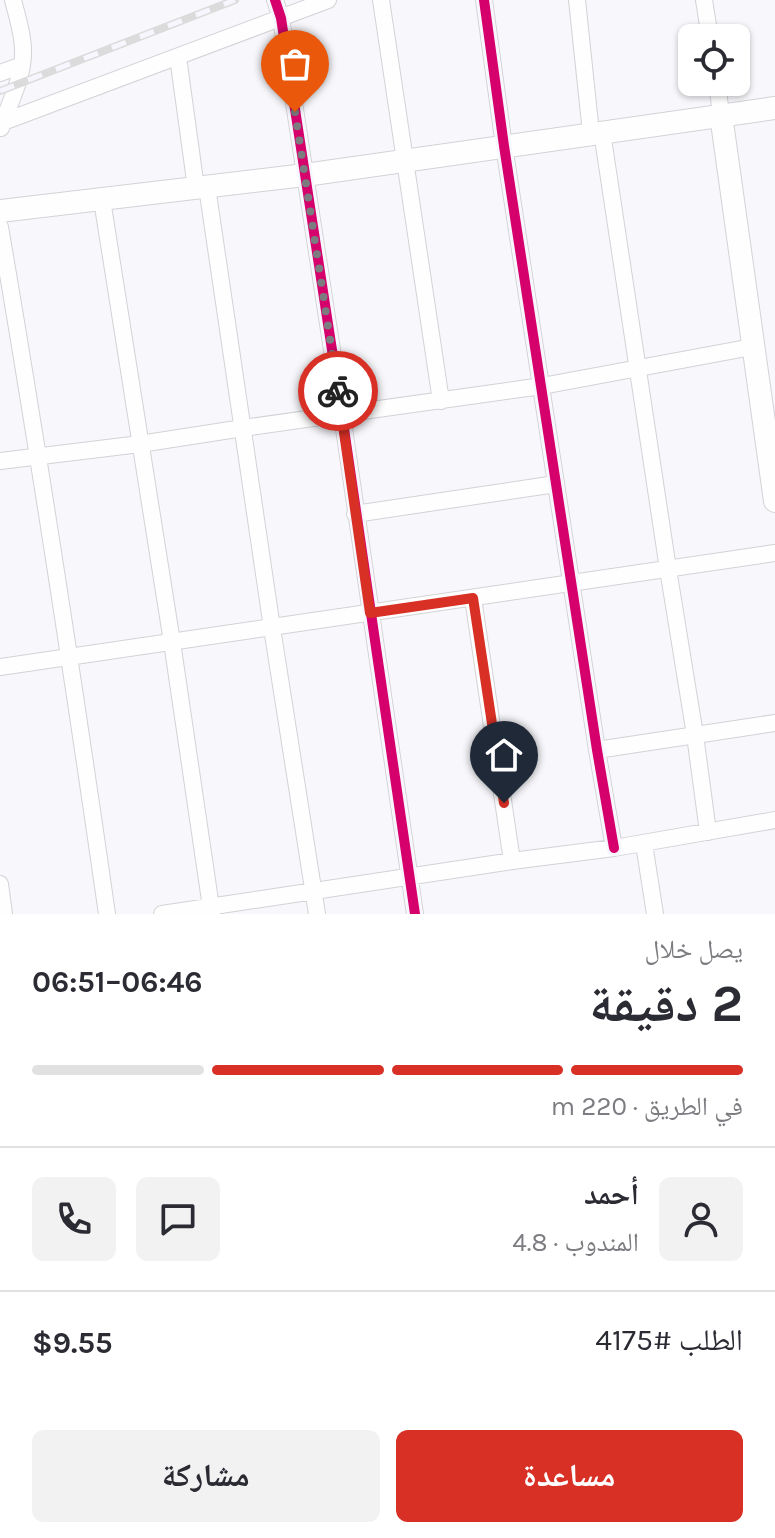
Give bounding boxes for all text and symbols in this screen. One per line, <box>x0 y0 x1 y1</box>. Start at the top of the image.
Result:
map controls <box>678 24 750 96</box>
button: locate <box>678 24 750 96</box>
pin <box>261 30 329 112</box>
icon: bag <box>273 42 317 86</box>
courier <box>298 351 378 431</box>
icon: bike <box>316 369 360 413</box>
pin <box>470 721 538 803</box>
icon: home <box>482 733 526 777</box>
text: يصل خلال <box>644 934 743 965</box>
text: 06:46–06:51 <box>32 964 203 1000</box>
text: 2 دقيقة <box>589 973 743 1034</box>
text: في الطريق · 220 m <box>551 1091 743 1122</box>
text: أحمد <box>584 1176 639 1212</box>
button: phone <box>32 1177 116 1261</box>
button: chat <box>136 1177 220 1261</box>
button: person <box>659 1177 743 1261</box>
text: المندوب · 4.8 <box>512 1227 639 1258</box>
text: الطلب #4175 <box>595 1322 743 1358</box>
text: $9.55 <box>32 1325 112 1361</box>
button: مشاركة <box>32 1430 380 1522</box>
button: مساعدة <box>396 1430 743 1522</box>

